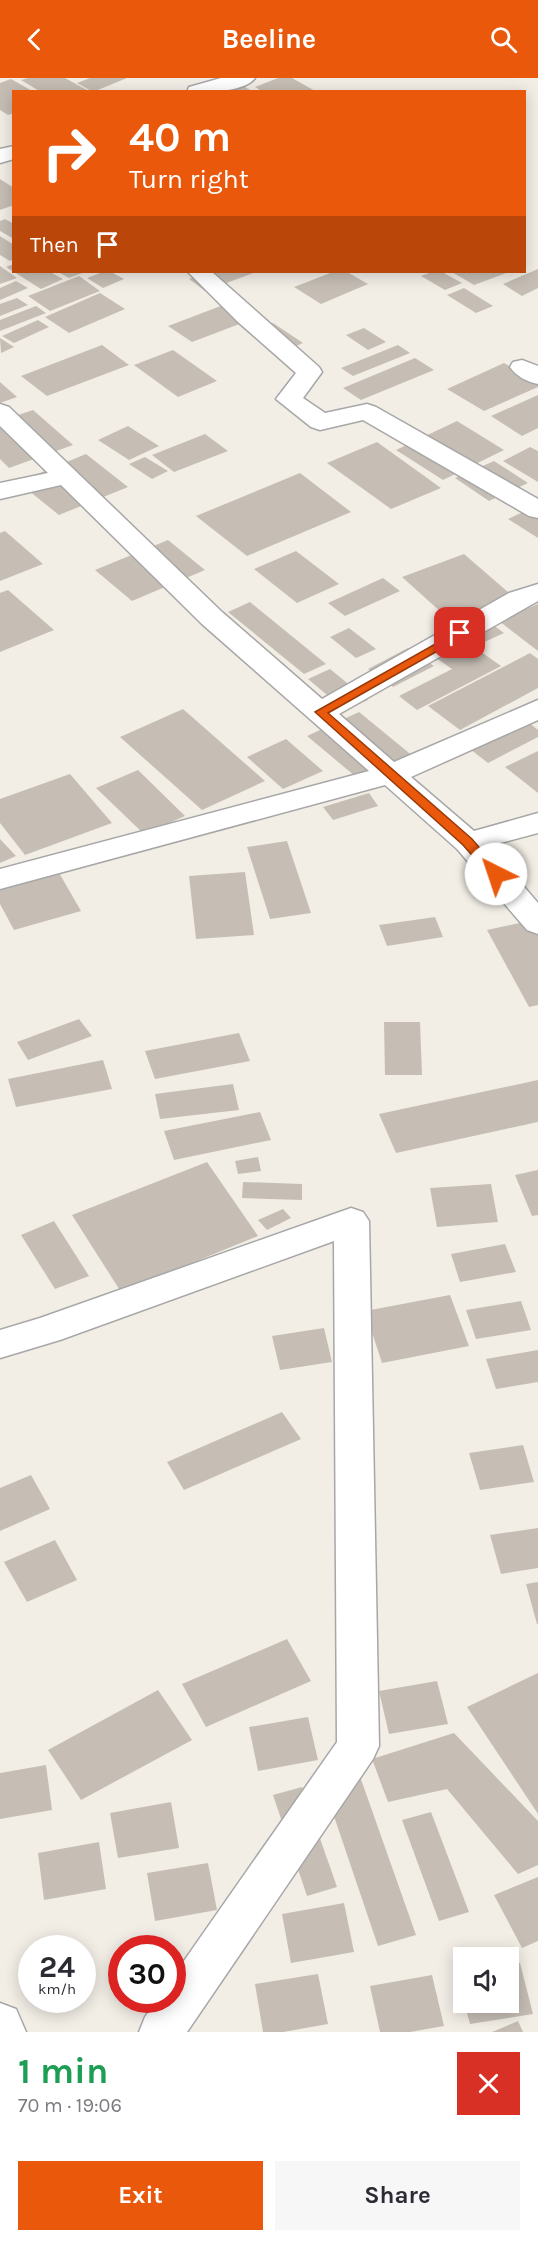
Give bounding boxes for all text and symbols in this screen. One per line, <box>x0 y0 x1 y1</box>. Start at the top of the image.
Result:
icon: back <box>18 23 51 56</box>
text: Beeline <box>222 23 316 55</box>
icon: search <box>487 23 520 56</box>
text: 40 m <box>129 112 231 162</box>
icon: right <box>30 114 108 192</box>
text: Turn right <box>129 163 249 195</box>
icon: arrive <box>91 228 124 261</box>
text: Then <box>30 232 79 258</box>
pin <box>434 607 485 658</box>
icon: arrive <box>443 616 476 649</box>
position arrow <box>464 842 528 906</box>
speed limit sign: 30 <box>108 1935 186 2013</box>
map controls <box>453 1947 519 2013</box>
button: sound <box>453 1947 519 2013</box>
text: 24 <box>39 1949 75 1985</box>
text: km/h <box>38 1980 76 1998</box>
text: 1 min <box>18 2050 108 2092</box>
button: close <box>457 2052 520 2115</box>
text: 70 m · 19:06 <box>18 2094 122 2117</box>
button: Exit <box>18 2161 263 2230</box>
button: Share <box>275 2161 520 2230</box>

